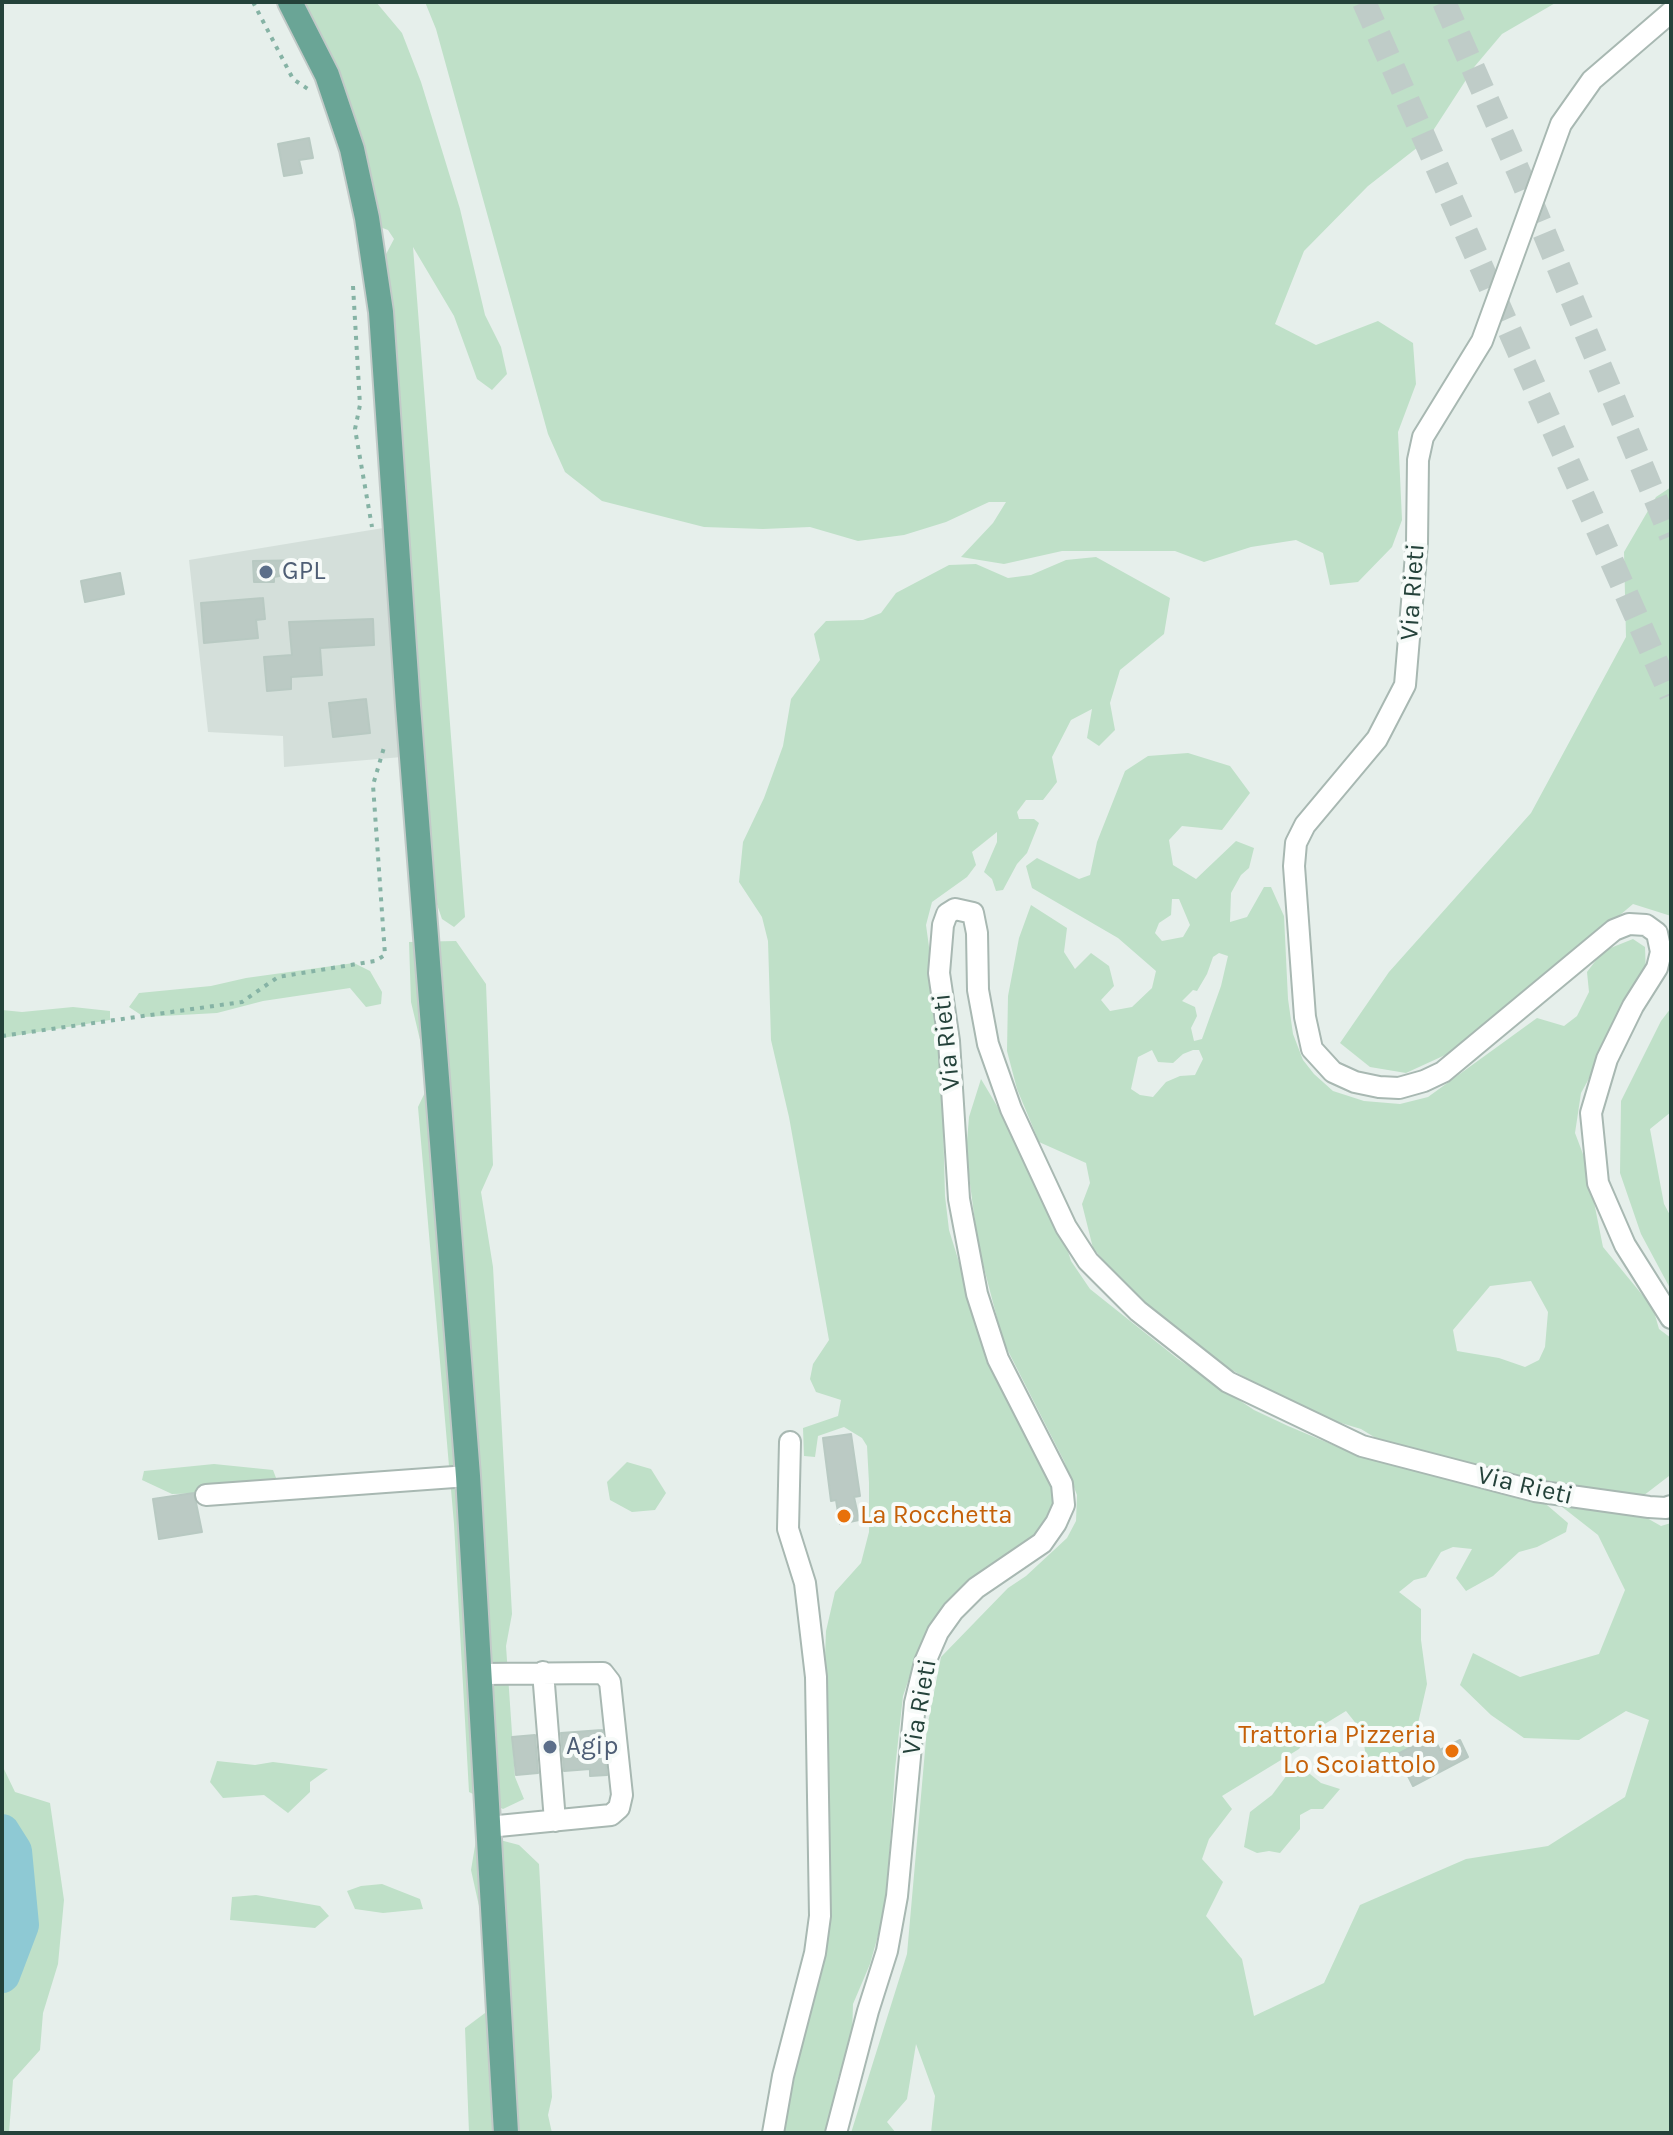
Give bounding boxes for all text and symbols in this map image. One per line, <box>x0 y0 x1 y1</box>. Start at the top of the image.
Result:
street label: Via Rieti <box>1394 542 1432 642</box>
place label: GPL <box>282 556 325 588</box>
marker: GPL <box>257 563 275 581</box>
street label: Via Rieti <box>926 992 968 1092</box>
street label: Via Rieti <box>1474 1460 1576 1512</box>
place label: La Rocchetta <box>860 1500 1013 1532</box>
marker: La Rocchetta <box>835 1507 853 1525</box>
street label: Via Rieti <box>896 1656 944 1758</box>
place label: Trattoria Pizzeria Lo Scoiattolo <box>1238 1720 1436 1782</box>
place label: Agip <box>566 1731 619 1763</box>
marker: Agip <box>541 1738 559 1756</box>
marker: Trattoria Pizzeria Lo Scoiattolo <box>1443 1742 1461 1760</box>

